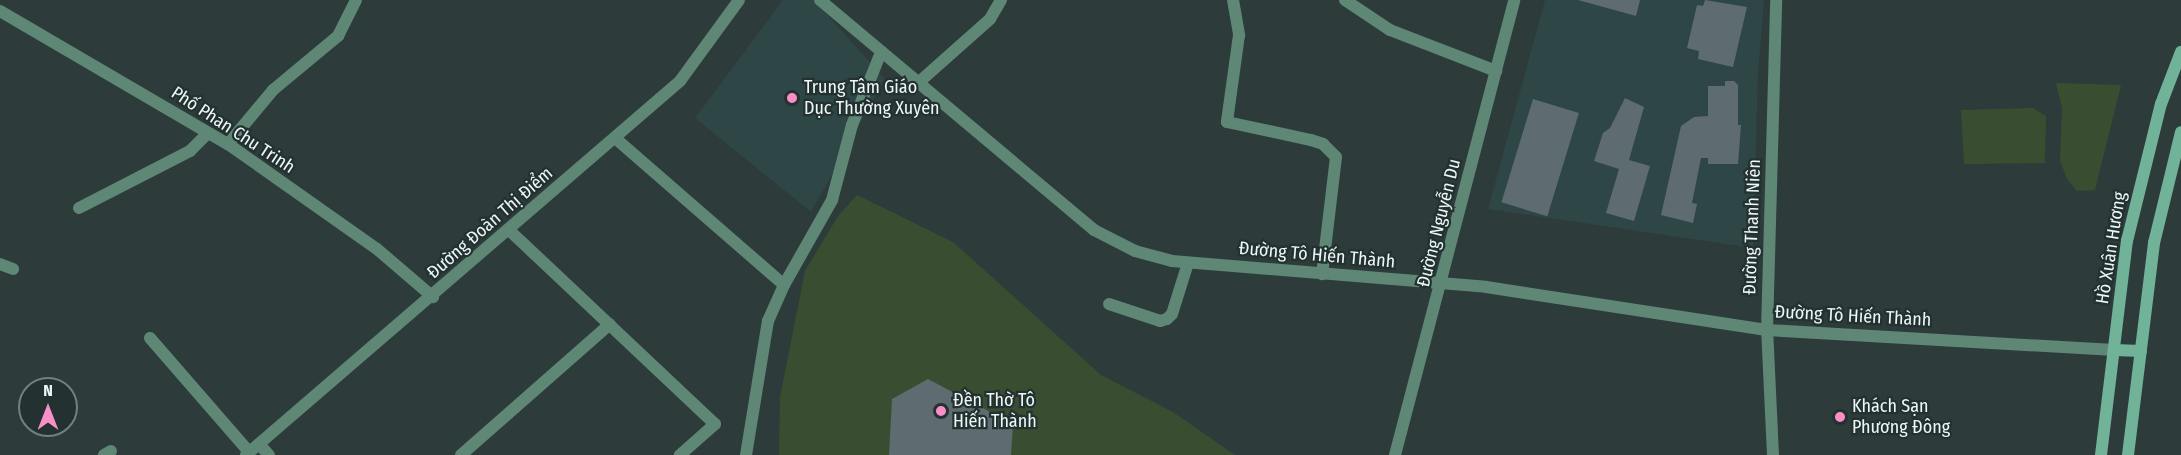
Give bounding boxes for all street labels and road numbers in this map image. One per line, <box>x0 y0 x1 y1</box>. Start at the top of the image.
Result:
street label: Phố Phan Chu Trinh <box>167 82 299 178</box>
street label: Đường Nguyễn Du <box>1413 157 1465 289</box>
street label: Đường Thanh Niên <box>1739 159 1765 295</box>
street label: Đường Đoàn Thị Điểm <box>423 163 557 283</box>
street label: Hồ Xuân Hương <box>2091 190 2131 306</box>
street label: Đường Tô Hiến Thành <box>1238 237 1396 273</box>
street label: Đường Tô Hiến Thành <box>1774 301 1932 331</box>

